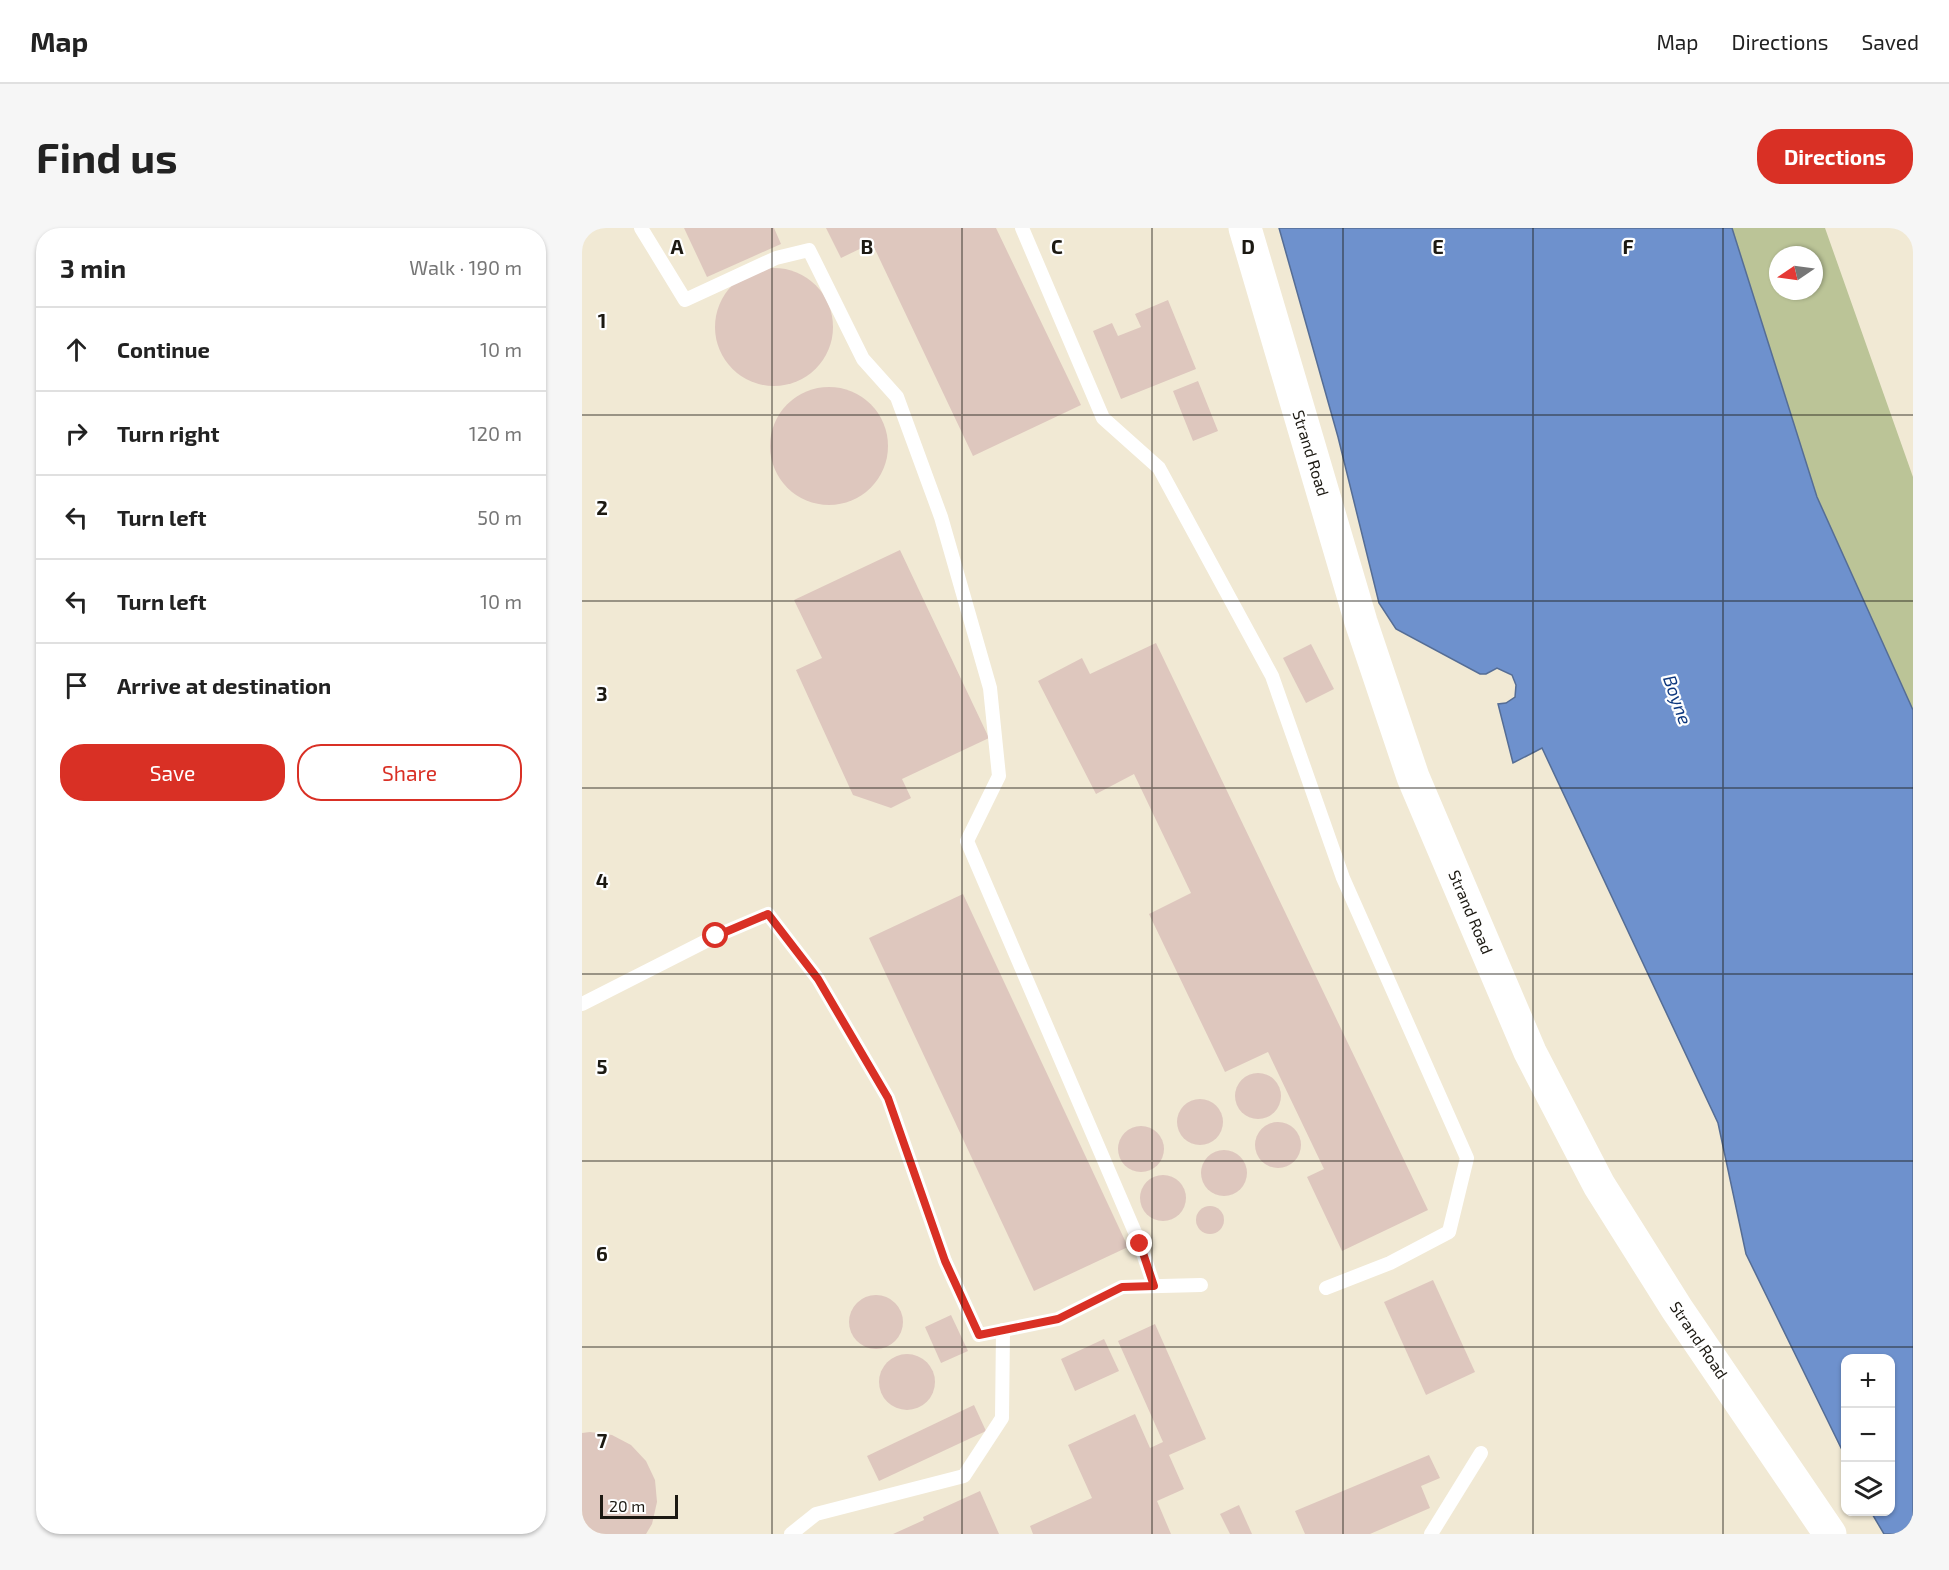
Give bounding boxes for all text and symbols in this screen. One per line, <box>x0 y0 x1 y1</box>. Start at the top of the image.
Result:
text: Map <box>30 24 88 58</box>
text: Map <box>1656 29 1699 54</box>
text: Directions <box>1732 29 1828 54</box>
text: Saved <box>1861 29 1919 54</box>
button: Directions <box>1757 129 1913 184</box>
text: Find us <box>36 131 178 181</box>
text: A <box>670 234 684 258</box>
text: B <box>861 234 873 258</box>
text: C <box>1051 234 1063 258</box>
text: D <box>1241 234 1255 258</box>
text: E <box>1432 234 1444 258</box>
text: F <box>1622 234 1634 258</box>
north arrow <box>1769 246 1823 300</box>
text: 3 min <box>60 252 126 283</box>
text: Walk · 190 m <box>409 255 522 279</box>
text: 1 <box>598 308 606 332</box>
icon: ahead <box>60 333 93 366</box>
text: Continue <box>117 336 210 362</box>
text: 10 m <box>480 337 522 361</box>
street label: Strand Road <box>1289 407 1334 498</box>
icon: right <box>60 417 93 450</box>
text: Turn right <box>117 420 219 446</box>
text: 120 m <box>469 421 522 445</box>
text: 2 <box>596 495 608 519</box>
icon: left <box>60 501 93 534</box>
text: Turn left <box>117 504 206 530</box>
text: 50 m <box>477 505 522 529</box>
icon: left <box>60 585 93 618</box>
text: Turn left <box>117 588 206 614</box>
text: 10 m <box>480 589 522 613</box>
icon: arrive <box>60 669 93 702</box>
text: Arrive at destination <box>117 672 331 698</box>
water label: Boyne <box>1659 672 1697 728</box>
text: 3 <box>596 681 608 705</box>
button: Save <box>60 744 285 801</box>
button: Share <box>297 744 522 801</box>
street label: Strand Road <box>1445 867 1498 957</box>
text: 4 <box>596 868 609 892</box>
route start <box>702 922 728 948</box>
text: 5 <box>596 1054 608 1078</box>
route end <box>1126 1230 1152 1256</box>
text: 6 <box>596 1241 608 1265</box>
street label: Strand Road <box>1667 1297 1732 1382</box>
map controls <box>1841 1354 1895 1516</box>
button: + <box>1841 1354 1895 1408</box>
button: − <box>1841 1408 1895 1462</box>
text: 7 <box>597 1428 608 1452</box>
button: layers <box>1841 1462 1895 1516</box>
scale bar <box>600 1492 678 1520</box>
text: 20 m <box>609 1496 645 1515</box>

